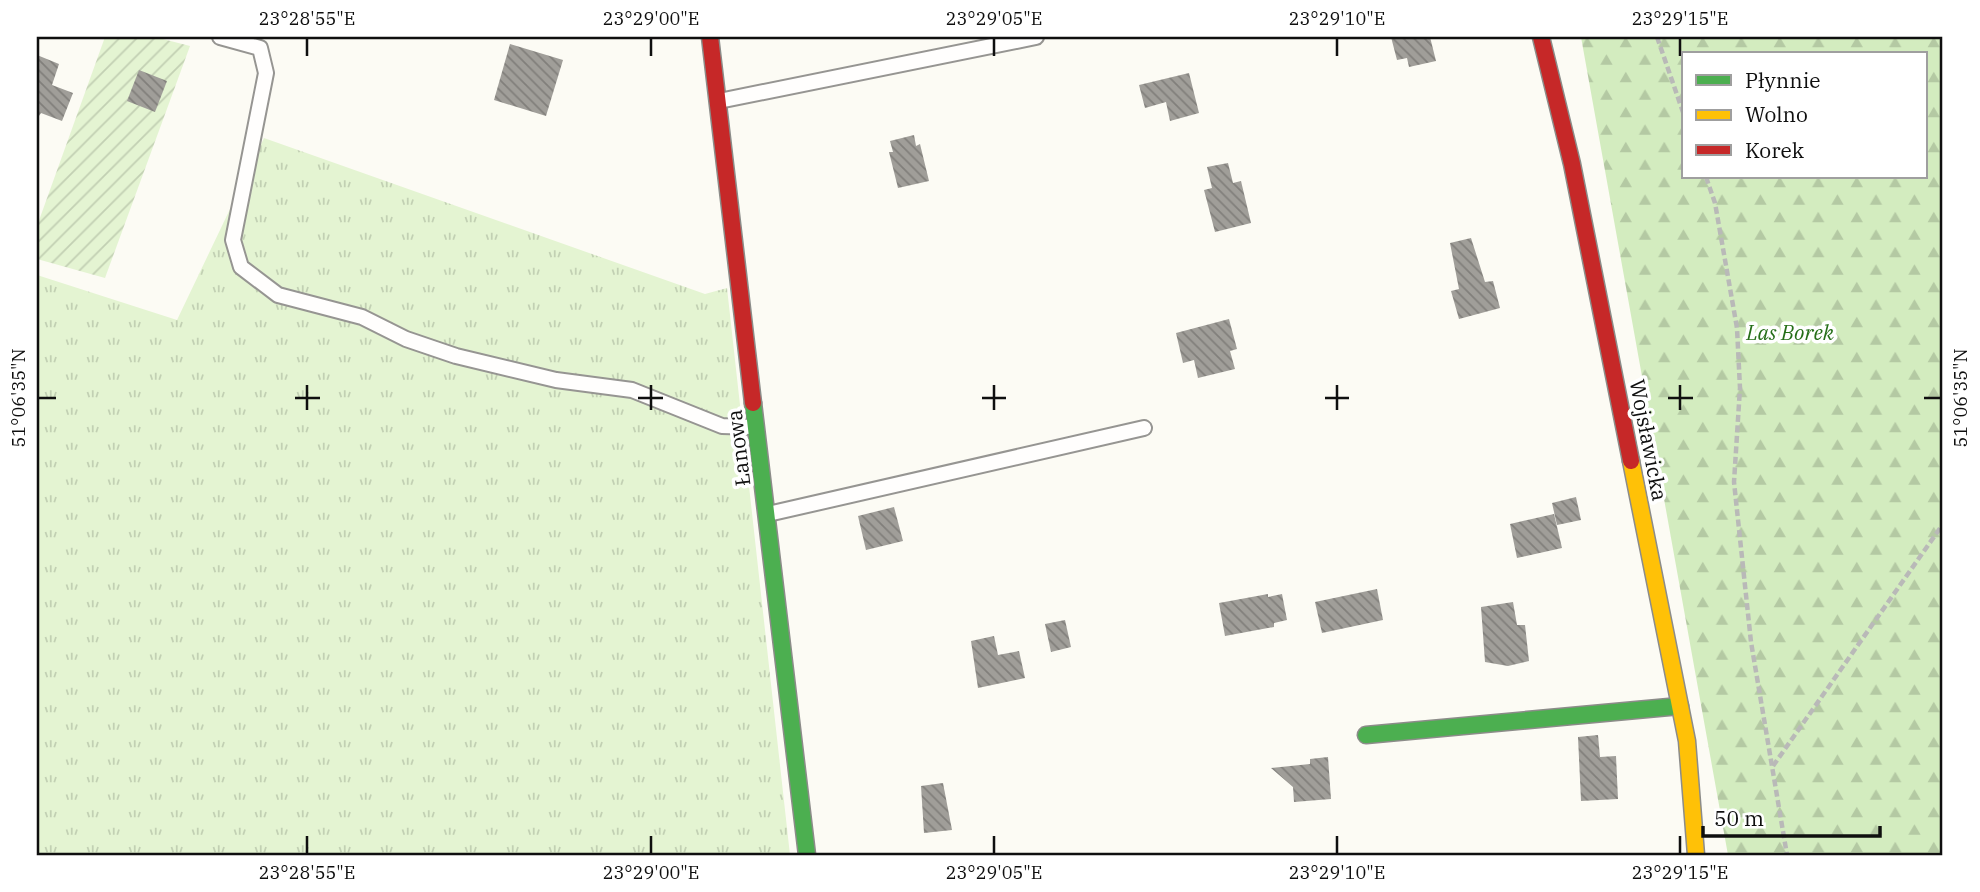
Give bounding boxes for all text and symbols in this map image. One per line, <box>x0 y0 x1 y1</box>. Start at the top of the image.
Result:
text: 23°28'55"E <box>259 7 355 30</box>
text: 23°29'00"E <box>603 7 699 30</box>
text: 23°29'05"E <box>946 7 1042 30</box>
text: 23°29'10"E <box>1289 7 1385 30</box>
text: 23°29'15"E <box>1632 7 1728 30</box>
legend <box>1682 52 1927 178</box>
text: Płynnie <box>1745 66 1821 94</box>
text: Wolno <box>1745 100 1808 128</box>
text: Korek <box>1745 136 1805 164</box>
park label: Las Borek <box>1745 318 1835 346</box>
text: 51°06'35"N <box>7 349 30 448</box>
text: 51°06'35"N <box>1949 349 1972 448</box>
street label: Wojsławicka <box>1624 377 1674 503</box>
street label: Łanowa <box>719 408 757 488</box>
scale bar <box>1703 794 1880 838</box>
text: 50 m <box>1714 804 1764 832</box>
text: 23°28'55"E <box>259 861 355 884</box>
text: 23°29'00"E <box>603 861 699 884</box>
text: 23°29'05"E <box>946 861 1042 884</box>
text: 23°29'10"E <box>1289 861 1385 884</box>
text: 23°29'15"E <box>1632 861 1728 884</box>

